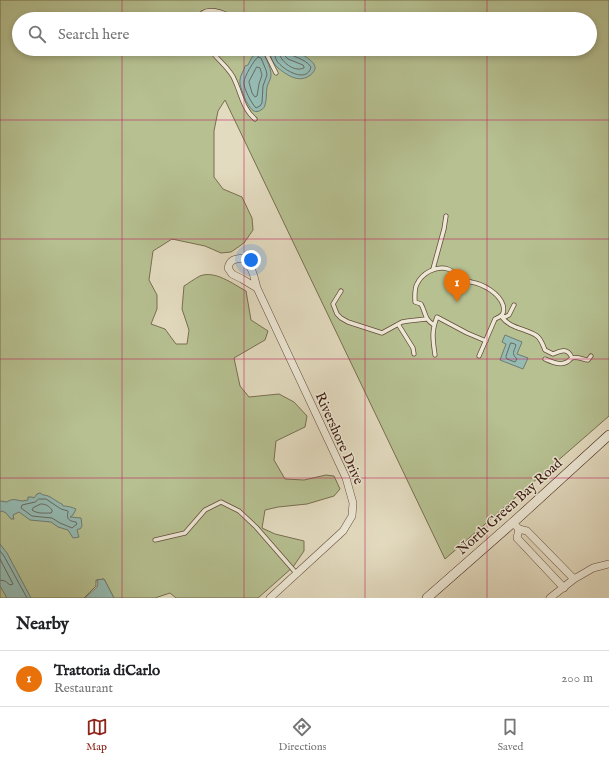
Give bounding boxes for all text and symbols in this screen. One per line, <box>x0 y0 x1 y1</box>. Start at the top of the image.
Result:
search box <box>12 12 597 56</box>
icon: search <box>26 23 48 45</box>
text: Search here <box>58 25 129 44</box>
your location <box>241 250 261 270</box>
pin: 1 <box>444 269 470 302</box>
street label: Rivershore Drive <box>311 390 368 488</box>
street label: North Green Bay Road <box>453 454 567 559</box>
text: Nearby <box>16 614 69 635</box>
text: Trattoria diCarlo <box>54 661 160 680</box>
text: 1 <box>27 670 31 687</box>
text: 200 m <box>561 670 593 687</box>
text: Restaurant <box>54 680 113 697</box>
tab: Map <box>86 716 108 754</box>
tab: Directions <box>279 716 326 754</box>
tab: Saved <box>497 716 523 754</box>

